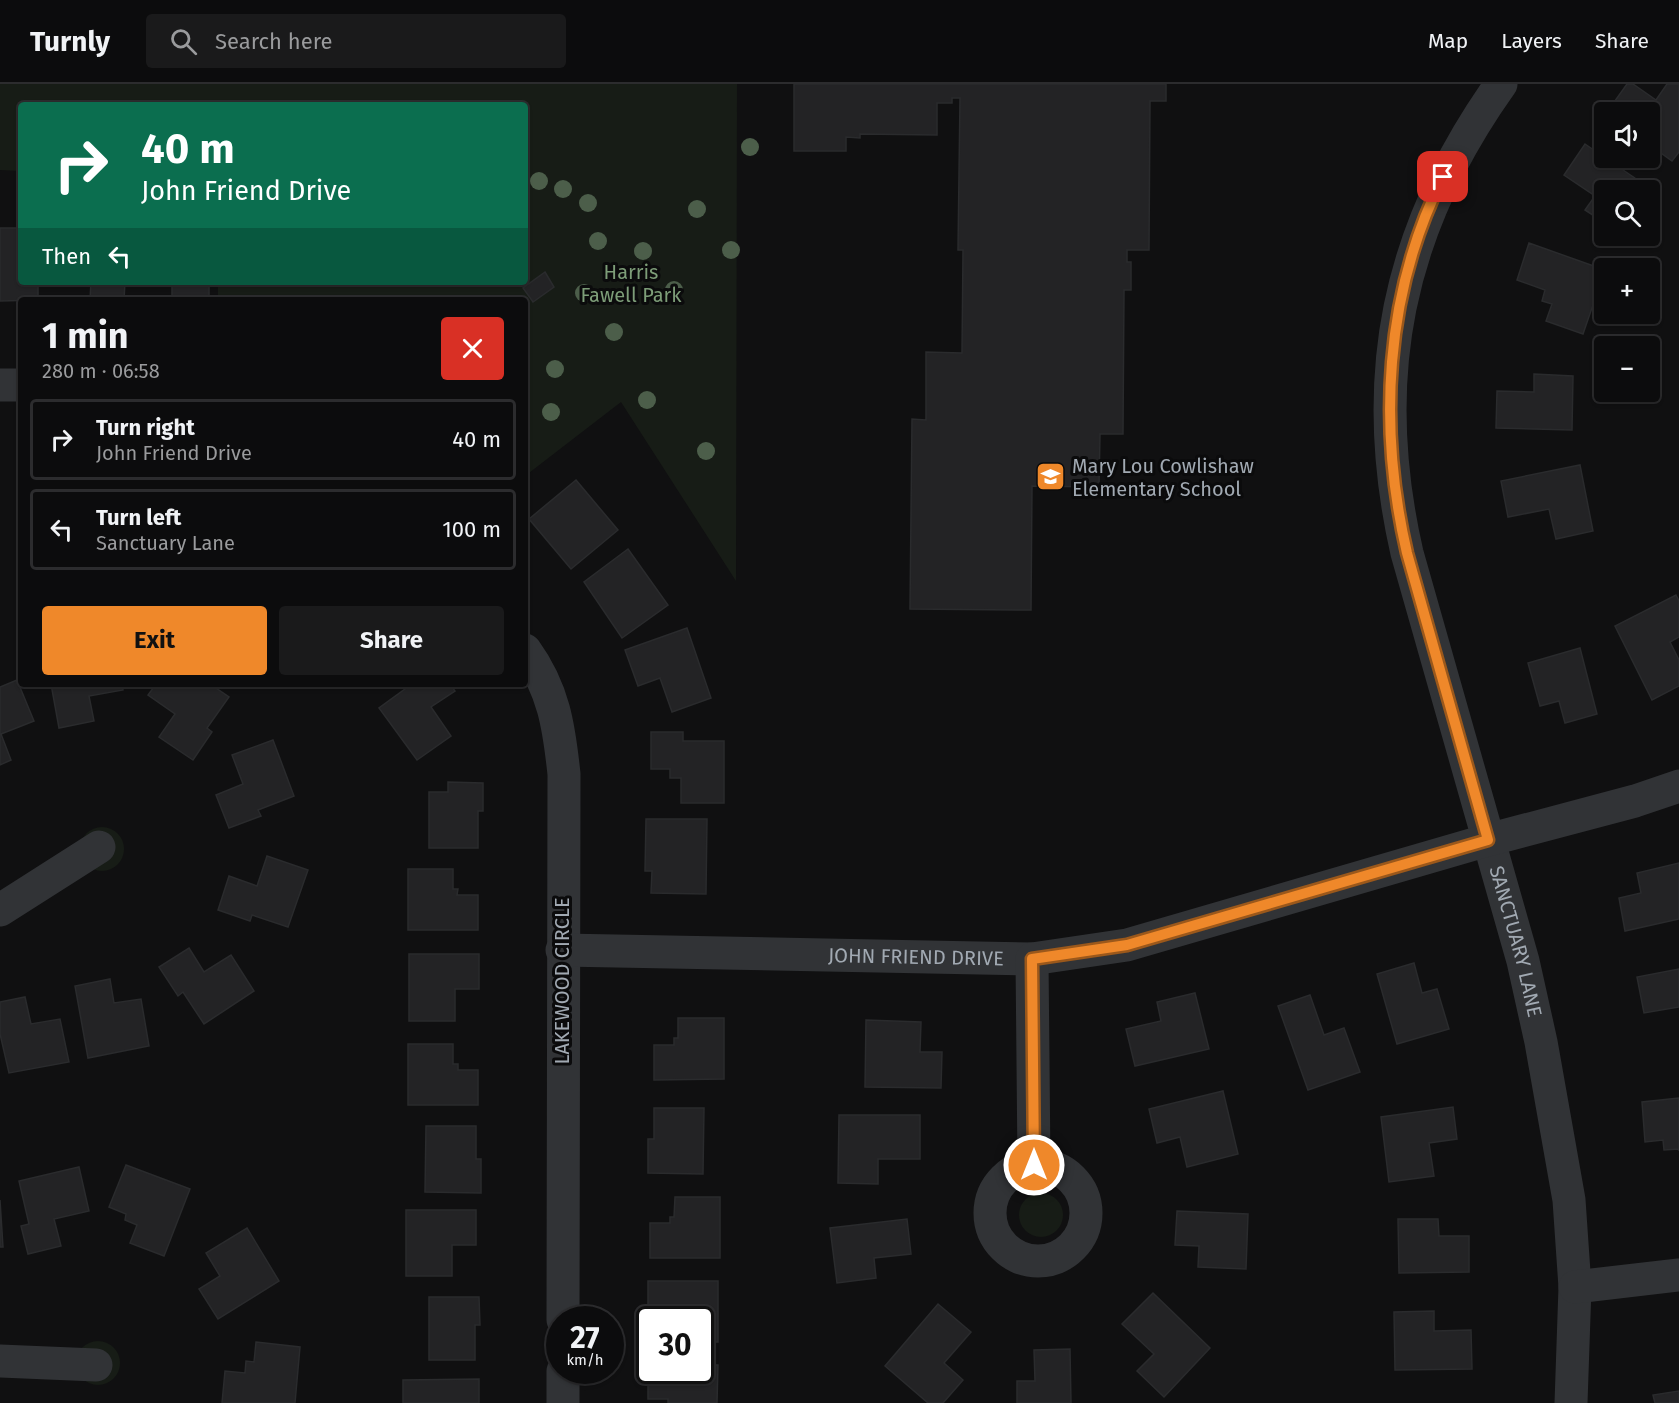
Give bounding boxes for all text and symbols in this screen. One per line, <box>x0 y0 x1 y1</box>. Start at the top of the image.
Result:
search box <box>146 14 566 68</box>
text: Turnly <box>30 25 110 58</box>
icon: search <box>167 25 200 58</box>
text: Search here <box>215 28 332 55</box>
text: Map <box>1428 28 1468 54</box>
text: Layers <box>1501 28 1562 54</box>
text: Share <box>1595 28 1649 54</box>
map controls <box>1594 102 1660 402</box>
button: sound <box>1594 102 1660 168</box>
text: 40 m <box>141 124 235 174</box>
icon: right <box>42 126 120 204</box>
pin <box>1417 151 1468 202</box>
icon: arrive <box>1426 160 1459 193</box>
text: John Friend Drive <box>141 175 351 207</box>
button: search <box>1594 180 1660 246</box>
icon: left <box>103 240 136 273</box>
text: Then <box>42 243 91 270</box>
button: + <box>1594 258 1660 324</box>
park label: Harris Fawell Park <box>580 260 682 307</box>
text: 1 min <box>42 314 129 358</box>
button: close <box>441 317 504 380</box>
button: − <box>1594 336 1660 402</box>
text: 280 m · 06:58 <box>42 359 160 383</box>
text: Turn right <box>96 414 195 441</box>
icon: right <box>45 423 78 456</box>
text: 40 m <box>452 426 501 453</box>
text: John Friend Drive <box>96 441 252 465</box>
place label: Mary Lou Cowlishaw Elementary School <box>1072 454 1254 501</box>
school or university icon: Mary Lou Cowlishaw Elementary School <box>1035 461 1067 493</box>
text: Turn left <box>96 504 181 531</box>
icon: left <box>45 513 78 546</box>
text: 100 m <box>442 516 501 543</box>
text: Sanctuary Lane <box>96 531 235 555</box>
button: Exit <box>42 606 267 675</box>
button: Share <box>279 606 504 675</box>
street label: SANCTUARY LANE <box>1485 863 1547 1019</box>
street label: LAKEWOOD CIRCLE <box>550 897 574 1065</box>
street label: JOHN FRIEND DRIVE <box>828 943 1004 970</box>
position arrow <box>1002 1133 1066 1197</box>
speed limit sign: 30 <box>636 1306 714 1384</box>
text: 27 <box>570 1320 600 1356</box>
text: km/h <box>566 1351 604 1369</box>

